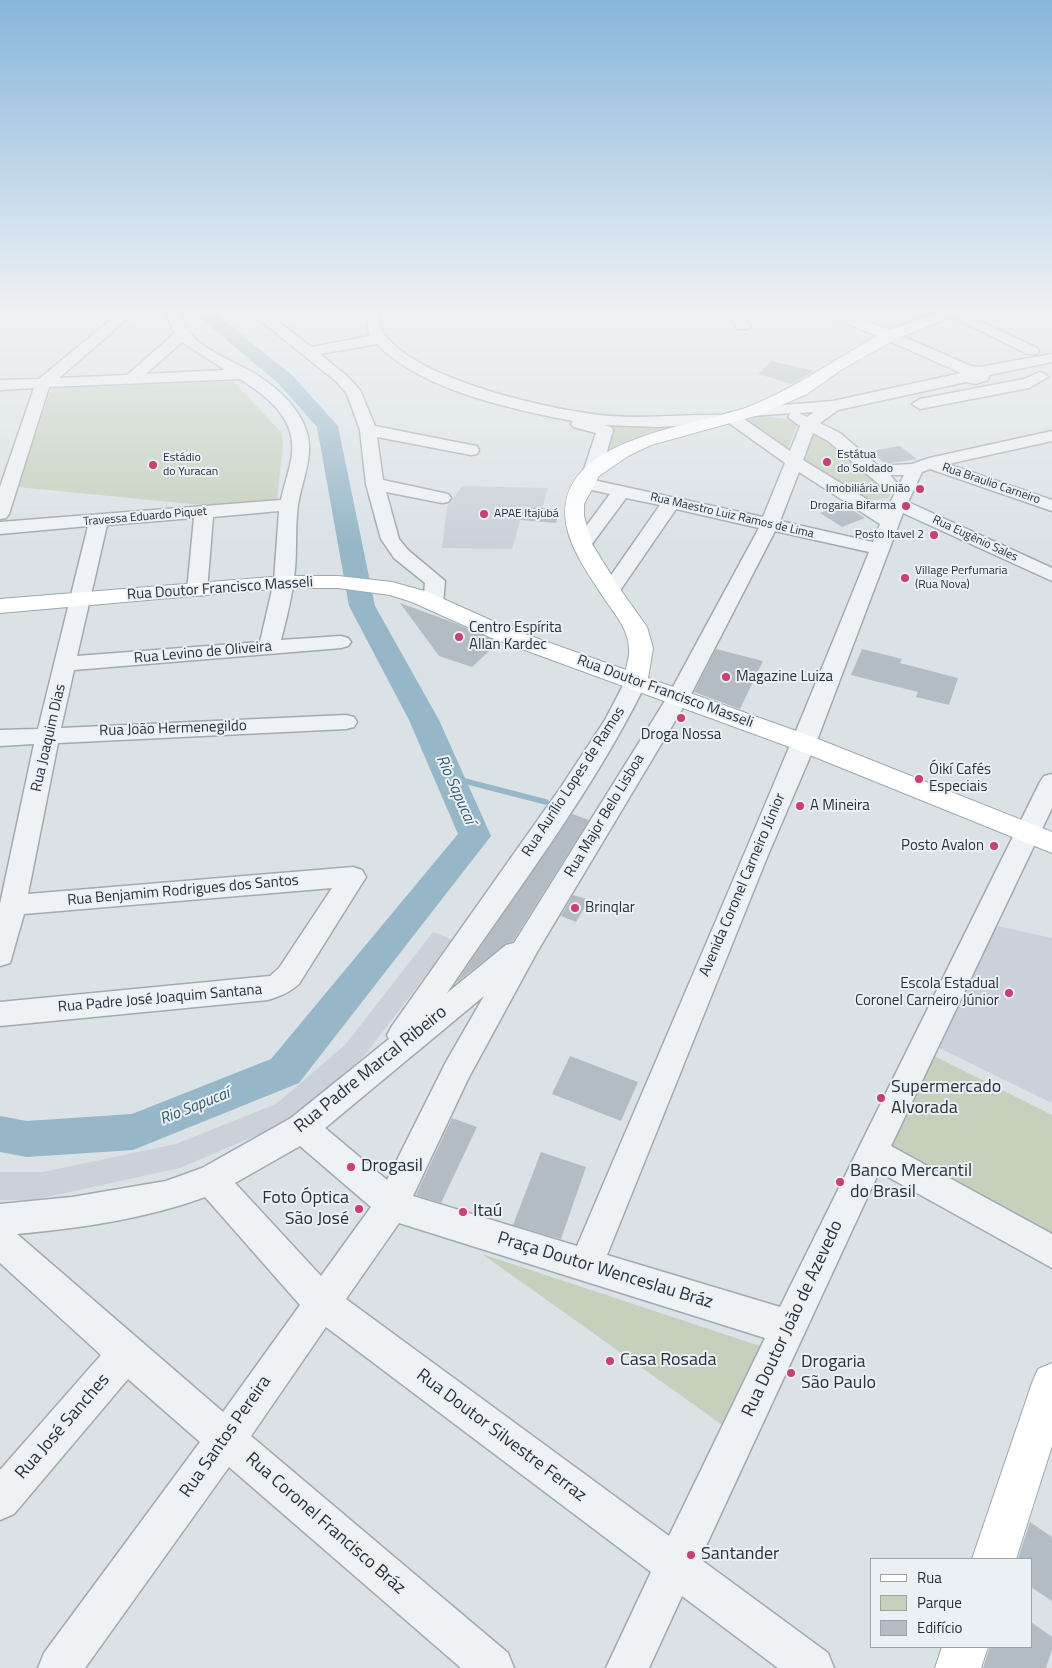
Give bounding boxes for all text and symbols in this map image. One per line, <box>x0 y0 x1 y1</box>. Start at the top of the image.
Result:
place label: Estátua do Soldado <box>837 448 893 476</box>
place label: Estádio do Yuracan <box>163 451 218 479</box>
marker: Estátua do Soldado <box>821 456 833 468</box>
marker: Estádio do Yuracan <box>147 459 159 471</box>
street label: Rua Braulio Carneiro <box>940 460 1042 508</box>
place label: Imobiliária União <box>826 482 910 496</box>
marker: Imobiliária União <box>914 483 926 495</box>
street label: Rua Maestro Luiz Ramos de Lima <box>649 490 815 542</box>
place label: Drogaria Bifarma <box>810 499 896 513</box>
marker: Drogaria Bifarma <box>900 500 912 512</box>
street label: Travessa Eduardo Piquet <box>83 504 207 530</box>
place label: APAE Itajubá <box>494 507 559 521</box>
marker: APAE Itajubá <box>478 508 490 520</box>
street label: Rua Eugênio Sales <box>930 513 1020 565</box>
place label: Posto Itavel 2 <box>855 528 924 542</box>
marker: Posto Itavel 2 <box>928 529 940 541</box>
place label: Village Perfumaria (Rua Nova) <box>915 564 1007 592</box>
marker: Village Perfumaria (Rua Nova) <box>899 572 911 584</box>
street label: Rua Doutor Francisco Masseli <box>126 574 314 604</box>
place label: Centro Espírita Allan Kardec <box>469 619 562 654</box>
marker: Centro Espírita Allan Kardec <box>453 631 465 643</box>
street label: Rua Levino de Oliveira <box>133 638 273 668</box>
street label: Rua Doutor Francisco Masseli <box>574 652 756 732</box>
place label: Magazine Luiza <box>736 668 833 686</box>
marker: Magazine Luiza <box>720 671 732 683</box>
street label: Rua Joaquim Dias <box>28 682 70 794</box>
street label: Rua Aurílio Lopes de Ramos <box>519 704 629 860</box>
marker: Droga Nossa <box>675 712 687 724</box>
street label: Rua João Hermenegildo <box>99 717 247 741</box>
place label: Droga Nossa <box>641 726 721 744</box>
street label: Rua Major Belo Lisboa <box>561 751 649 881</box>
water label: Rio Sapucaí <box>431 753 479 827</box>
place label: Óikí Cafés Especiais <box>929 761 991 796</box>
marker: Óikí Cafés Especiais <box>913 773 925 785</box>
street label: Avenida Coronel Carneiro Júnior <box>696 791 790 979</box>
place label: A Mineira <box>810 797 870 815</box>
marker: A Mineira <box>794 800 806 812</box>
place label: Posto Avalon <box>901 837 984 855</box>
marker: Posto Avalon <box>988 840 1000 852</box>
street label: Rua Benjamim Rodrigues dos Santos <box>67 872 299 910</box>
place label: Brinqlar <box>585 899 635 917</box>
marker: Brinqlar <box>569 902 581 914</box>
place label: Escola Estadual Coronel Carneiro Júnior <box>855 975 999 1010</box>
street label: Rua Padre José Joaquim Santana <box>57 981 263 1017</box>
marker: Escola Estadual Coronel Carneiro Júnior <box>1003 987 1015 999</box>
street label: Rua Padre Marcal Ribeiro <box>290 1002 452 1138</box>
place label: Supermercado Alvorada <box>891 1077 1001 1120</box>
water label: Rio Sapucaí <box>157 1084 233 1130</box>
marker: Supermercado Alvorada <box>875 1092 887 1104</box>
place label: Drogasil <box>361 1156 423 1178</box>
marker: Drogasil <box>345 1161 357 1173</box>
place label: Banco Mercantil do Brasil <box>850 1161 972 1204</box>
marker: Banco Mercantil do Brasil <box>834 1176 846 1188</box>
place label: Foto Óptica São José <box>262 1188 349 1230</box>
place label: Itaú <box>473 1201 502 1223</box>
marker: Foto Óptica São José <box>353 1203 365 1215</box>
marker: Itaú <box>457 1206 469 1218</box>
street label: Rua Doutor João de Azevedo <box>738 1217 848 1421</box>
street label: Praça Doutor Wenceslau Bráz <box>495 1228 715 1314</box>
place label: Casa Rosada <box>620 1350 717 1372</box>
place label: Drogaria São Paulo <box>801 1352 876 1395</box>
marker: Casa Rosada <box>604 1355 616 1367</box>
street label: Rua Doutor Silvestre Ferraz <box>412 1365 590 1507</box>
marker: Drogaria São Paulo <box>785 1367 797 1379</box>
street label: Rua José Sanches <box>11 1370 115 1484</box>
street label: Rua Santos Pereira <box>176 1372 276 1502</box>
street label: Rua Coronel Francisco Bráz <box>241 1449 409 1599</box>
place label: Santander <box>701 1544 779 1566</box>
marker: Santander <box>685 1549 697 1561</box>
legend <box>870 1558 1032 1648</box>
text: Rua <box>917 1566 942 1589</box>
text: Parque <box>917 1591 962 1614</box>
text: Edifício <box>917 1616 962 1639</box>

